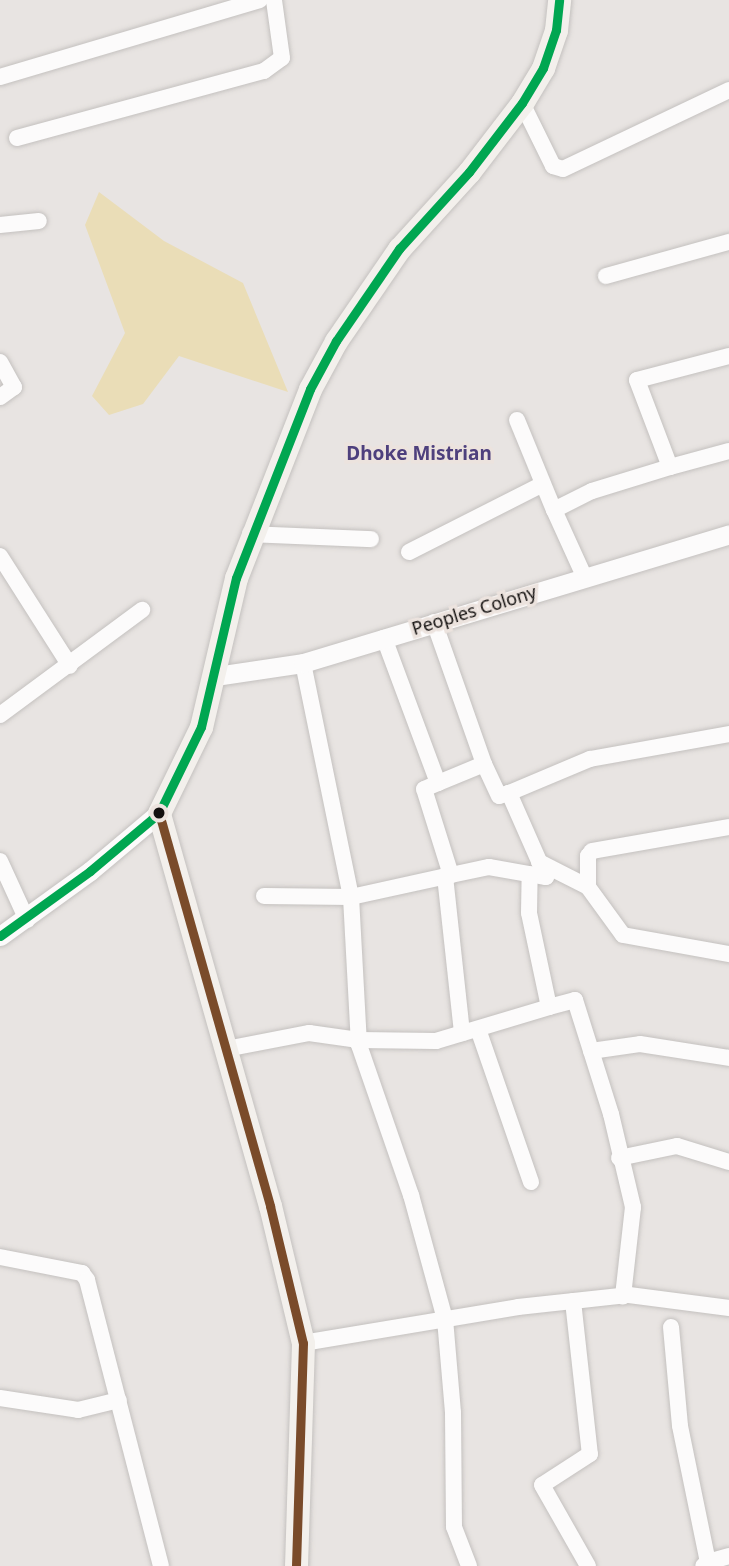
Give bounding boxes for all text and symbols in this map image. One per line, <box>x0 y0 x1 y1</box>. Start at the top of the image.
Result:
district label: Dhoke Mistrian <box>346 443 492 465</box>
street label: Peoples Colony <box>409 581 539 639</box>
unlabelled marker <box>152 806 166 820</box>

